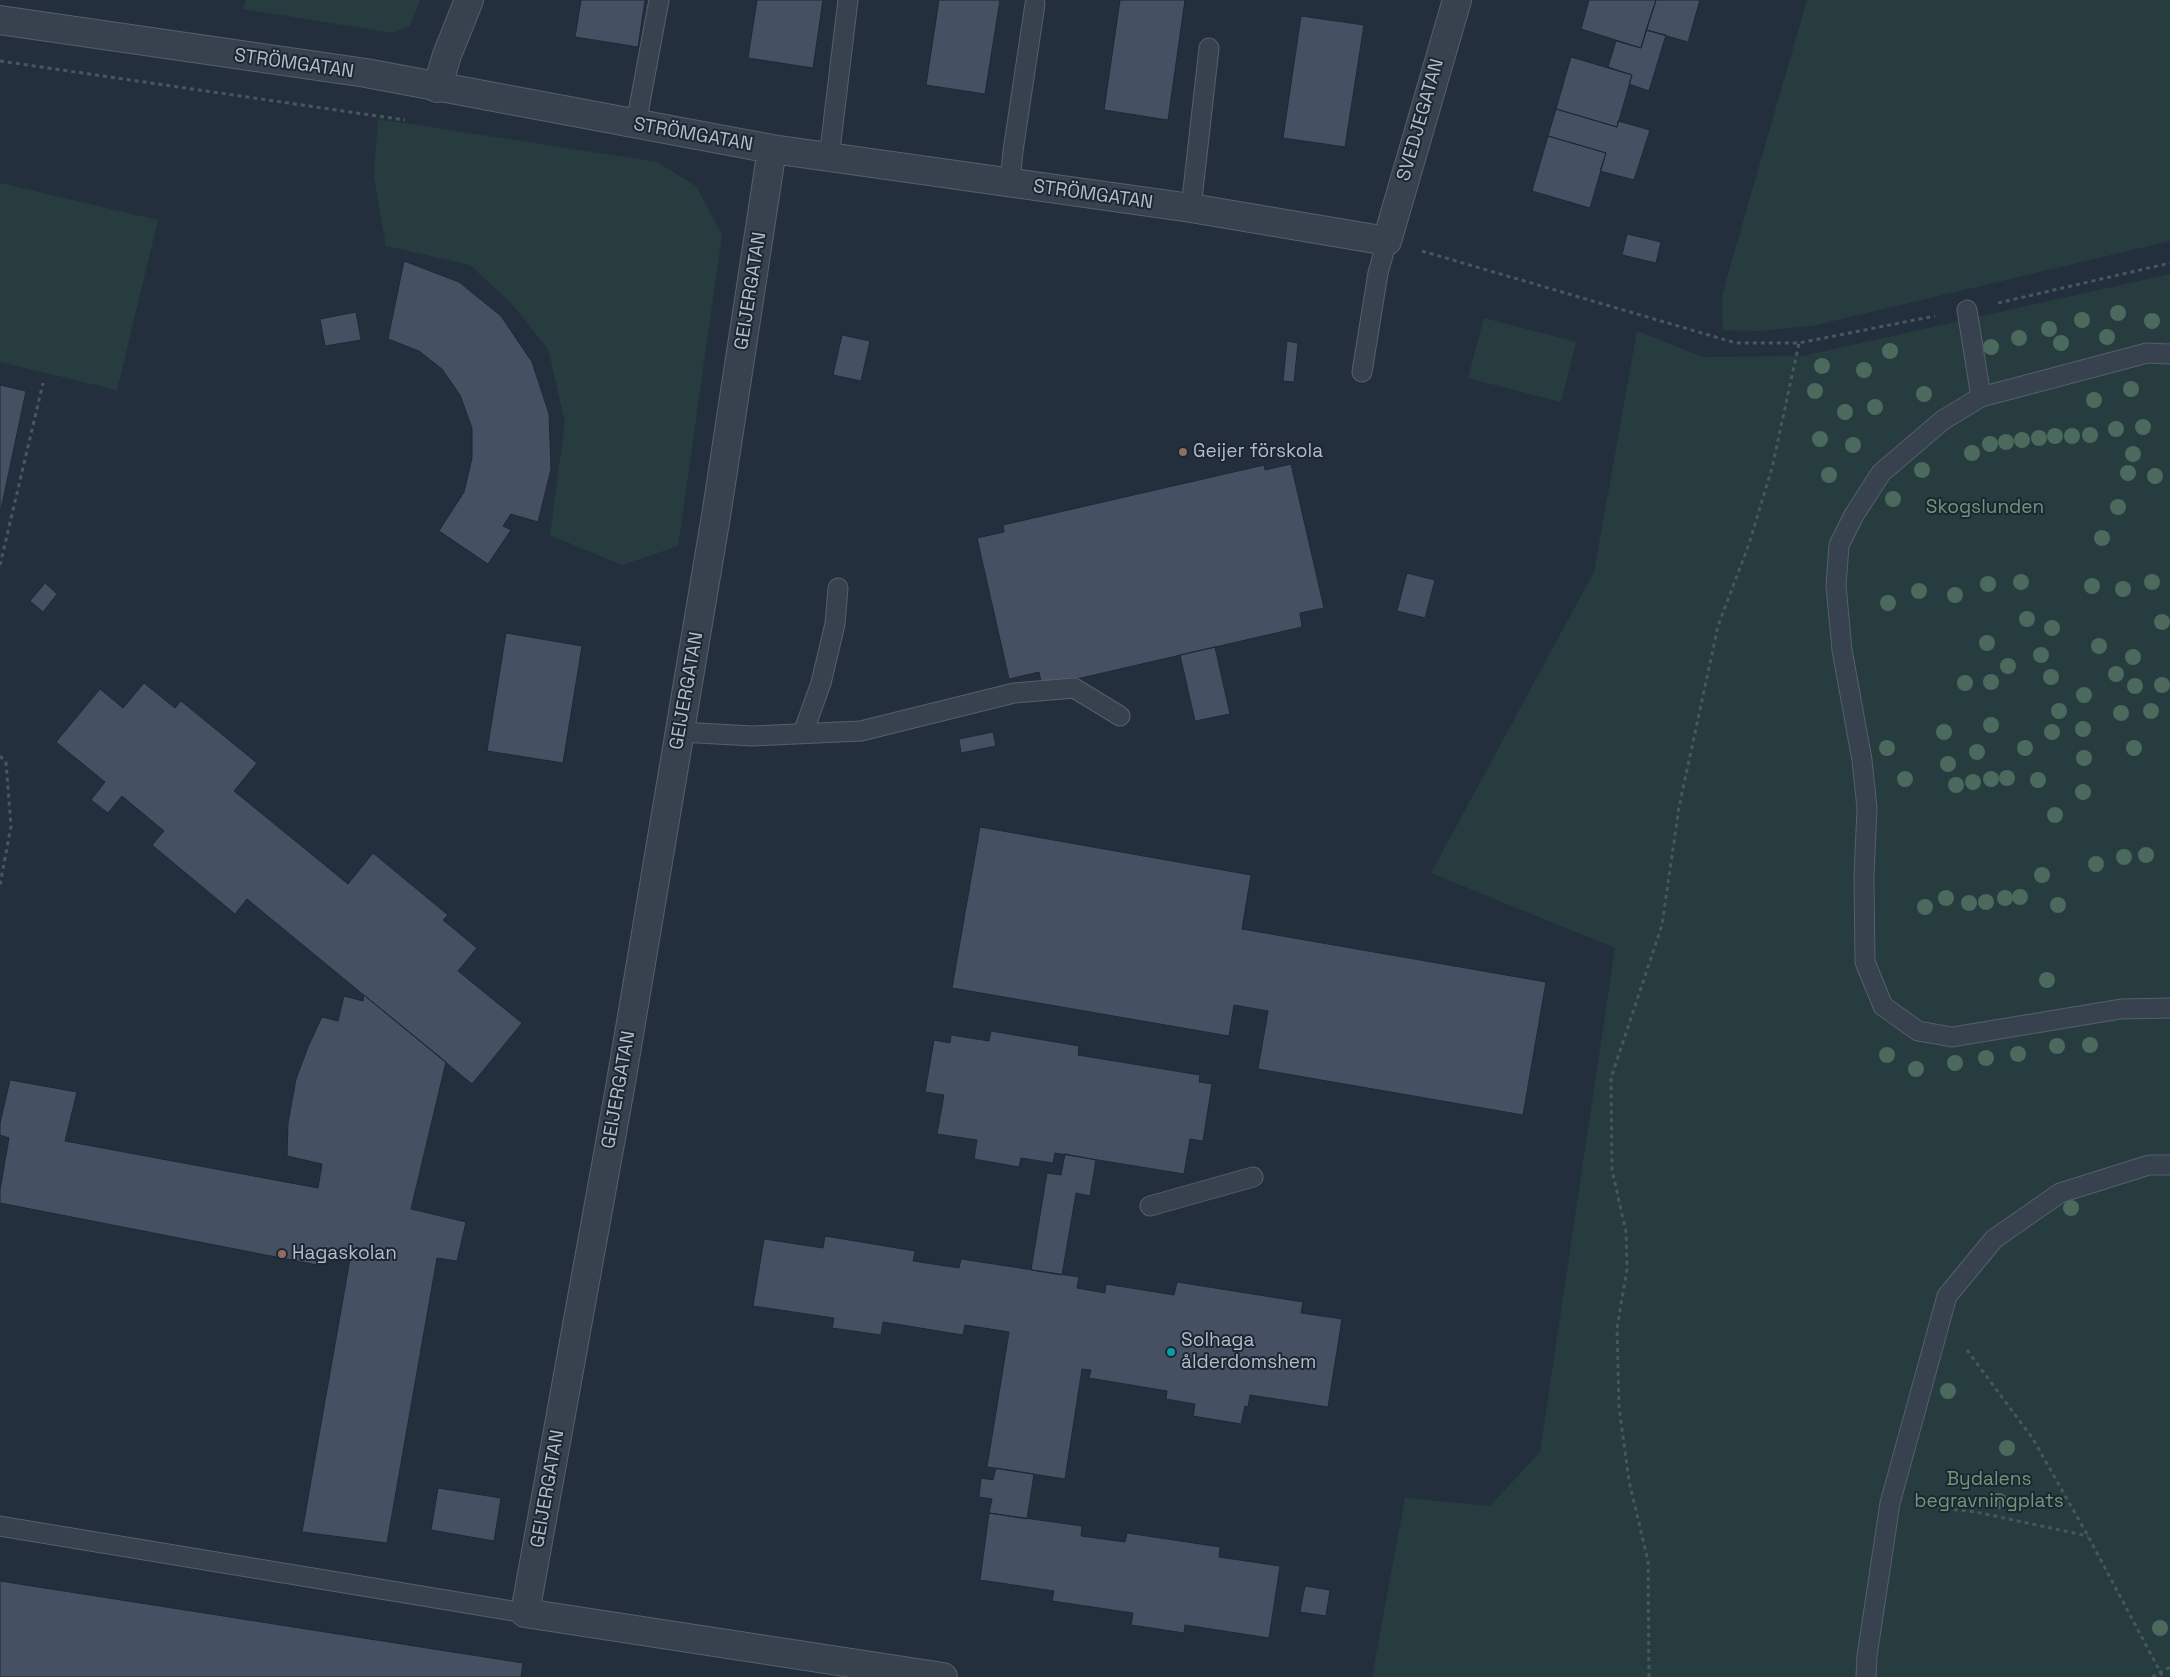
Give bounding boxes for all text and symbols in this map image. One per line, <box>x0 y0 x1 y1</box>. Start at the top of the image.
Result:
street label: STRÖMGATAN <box>233 44 355 84</box>
street label: SVEDJEGATAN <box>1393 56 1449 184</box>
street label: STRÖMGATAN <box>632 113 754 157</box>
street label: STRÖMGATAN <box>1032 175 1154 215</box>
street label: GEIJERGATAN <box>730 230 772 352</box>
place label: Geijer förskola <box>1193 441 1323 463</box>
marker: Geijer förskola <box>1177 446 1189 458</box>
park label: Skogslunden <box>1926 497 2044 519</box>
street label: GEIJERGATAN <box>665 630 709 752</box>
street label: GEIJERGATAN <box>597 1029 641 1151</box>
place label: Hagaskolan <box>292 1243 397 1265</box>
marker: Hagaskolan <box>276 1248 288 1260</box>
place label: Solhaga ålderdomshem <box>1181 1330 1316 1374</box>
marker: Solhaga ålderdomshem <box>1165 1346 1177 1358</box>
street label: GEIJERGATAN <box>526 1428 570 1550</box>
park label: Bydalens begravningplats <box>1914 1469 2064 1513</box>

